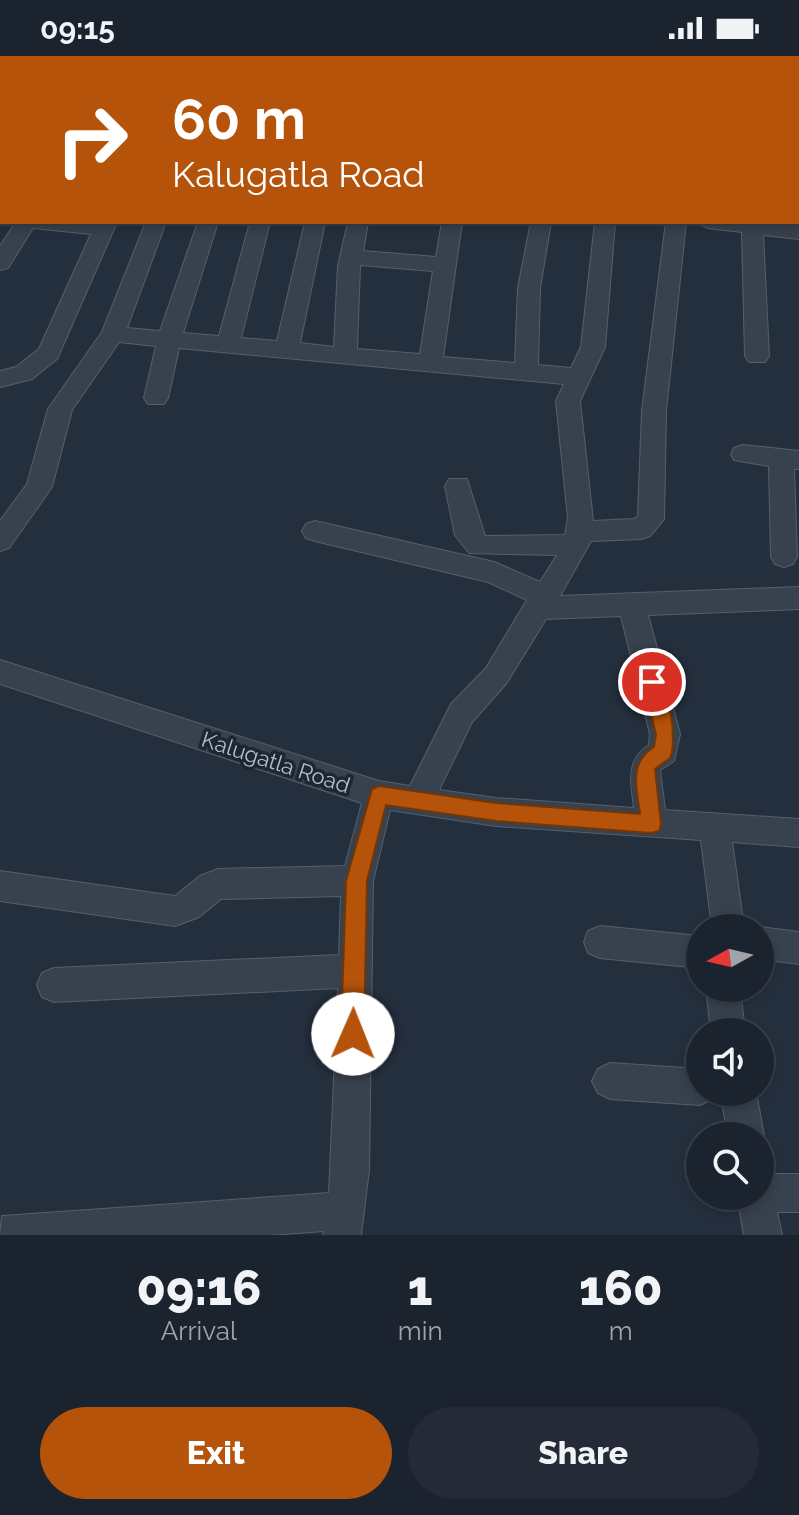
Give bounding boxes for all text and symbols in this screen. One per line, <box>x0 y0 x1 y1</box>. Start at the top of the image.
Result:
text: 09:15 <box>40 11 115 46</box>
text: 60 m <box>172 86 306 152</box>
icon: right <box>40 88 144 192</box>
text: Kalugatla Road <box>172 153 425 195</box>
pin <box>618 648 686 716</box>
icon: arrive <box>630 660 674 704</box>
street label: Kalugatla Road <box>199 726 353 798</box>
north arrow <box>686 914 774 1002</box>
map controls <box>686 914 774 1210</box>
position arrow <box>311 992 395 1076</box>
button: sound <box>686 1018 774 1106</box>
button: search <box>686 1122 774 1210</box>
text: 09:16 <box>136 1260 261 1316</box>
text: 1 <box>408 1260 433 1316</box>
text: 160 <box>579 1260 663 1316</box>
text: Arrival <box>161 1316 237 1346</box>
text: min <box>398 1316 443 1346</box>
text: m <box>609 1316 633 1346</box>
button: Exit <box>40 1407 392 1499</box>
button: Share <box>408 1407 759 1499</box>

